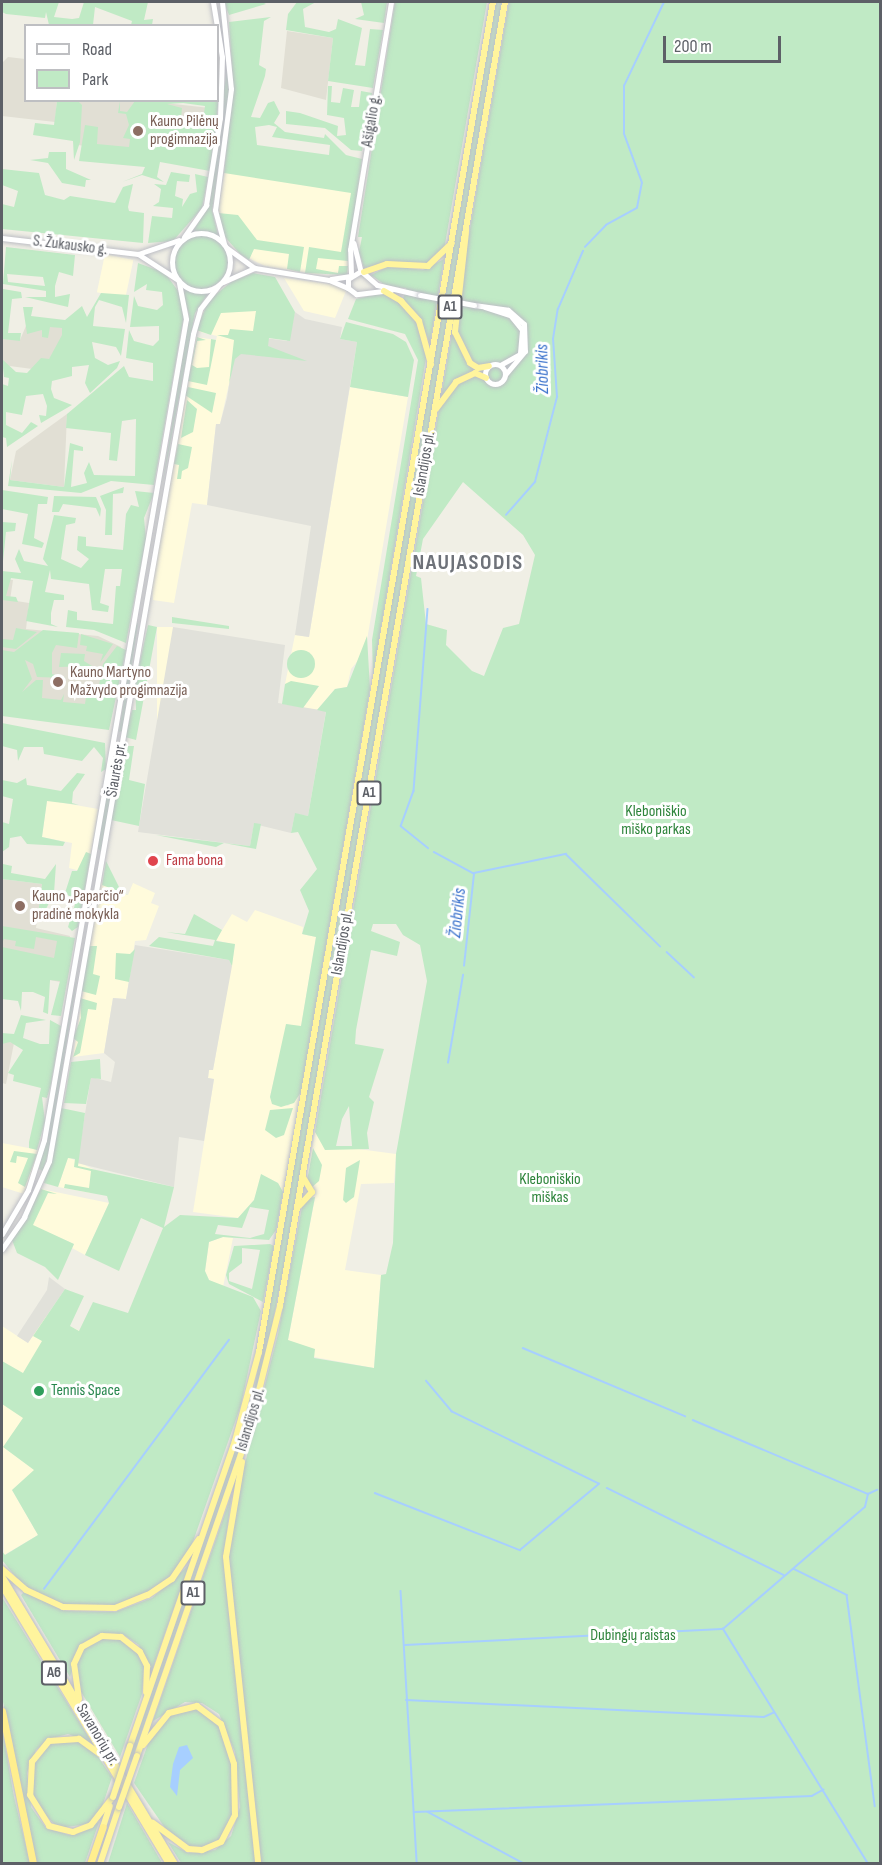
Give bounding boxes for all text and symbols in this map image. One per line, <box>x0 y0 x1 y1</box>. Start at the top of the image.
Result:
legend <box>24 24 219 102</box>
scale bar <box>666 24 784 62</box>
text: 200 m <box>674 36 712 57</box>
text: Road <box>82 39 112 60</box>
text: Park <box>82 69 108 90</box>
street label: Ašigalio g. <box>358 93 386 149</box>
place label: Kauno Pilėnų progimnazija <box>150 112 219 150</box>
marker: Kauno Pilėnų progimnazija <box>131 124 145 138</box>
street label: S. Žukausko g. <box>32 232 108 260</box>
road number: A1 <box>436 295 464 319</box>
water label: Žiobrikis <box>532 344 554 394</box>
street label: Islandijos pl. <box>410 430 440 498</box>
district label: NAUJASODIS <box>412 550 524 576</box>
place label: Kauno Martyno Mažvydo progimnazija <box>70 663 188 701</box>
marker: Kauno Martyno Mažvydo progimnazija <box>51 675 65 689</box>
street label: Šiaurės pr. <box>103 741 131 799</box>
road number: A1 <box>356 781 382 805</box>
park label: Kleboniškio miško parkas <box>621 802 691 840</box>
place label: Fama bona <box>166 851 223 871</box>
marker: Fama bona <box>144 852 162 870</box>
place label: Kauno „Paparčio“ pradinė mokykla <box>32 887 124 925</box>
water label: Žiobrikis <box>445 887 471 939</box>
marker: Kauno „Paparčio“ pradinė mokykla <box>13 899 27 913</box>
street label: Islandijos pl. <box>328 909 358 977</box>
park label: Kleboniškio miškas <box>519 1170 581 1208</box>
place label: Tennis Space <box>51 1381 120 1401</box>
marker: Tennis Space <box>32 1384 46 1398</box>
street label: Islandijos pl. <box>232 1386 270 1454</box>
road number: A1 <box>180 1581 206 1605</box>
park label: Dubingių raistas <box>590 1626 676 1646</box>
road number: A6 <box>40 1661 68 1685</box>
street label: Savanorių pr. <box>71 1701 123 1769</box>

